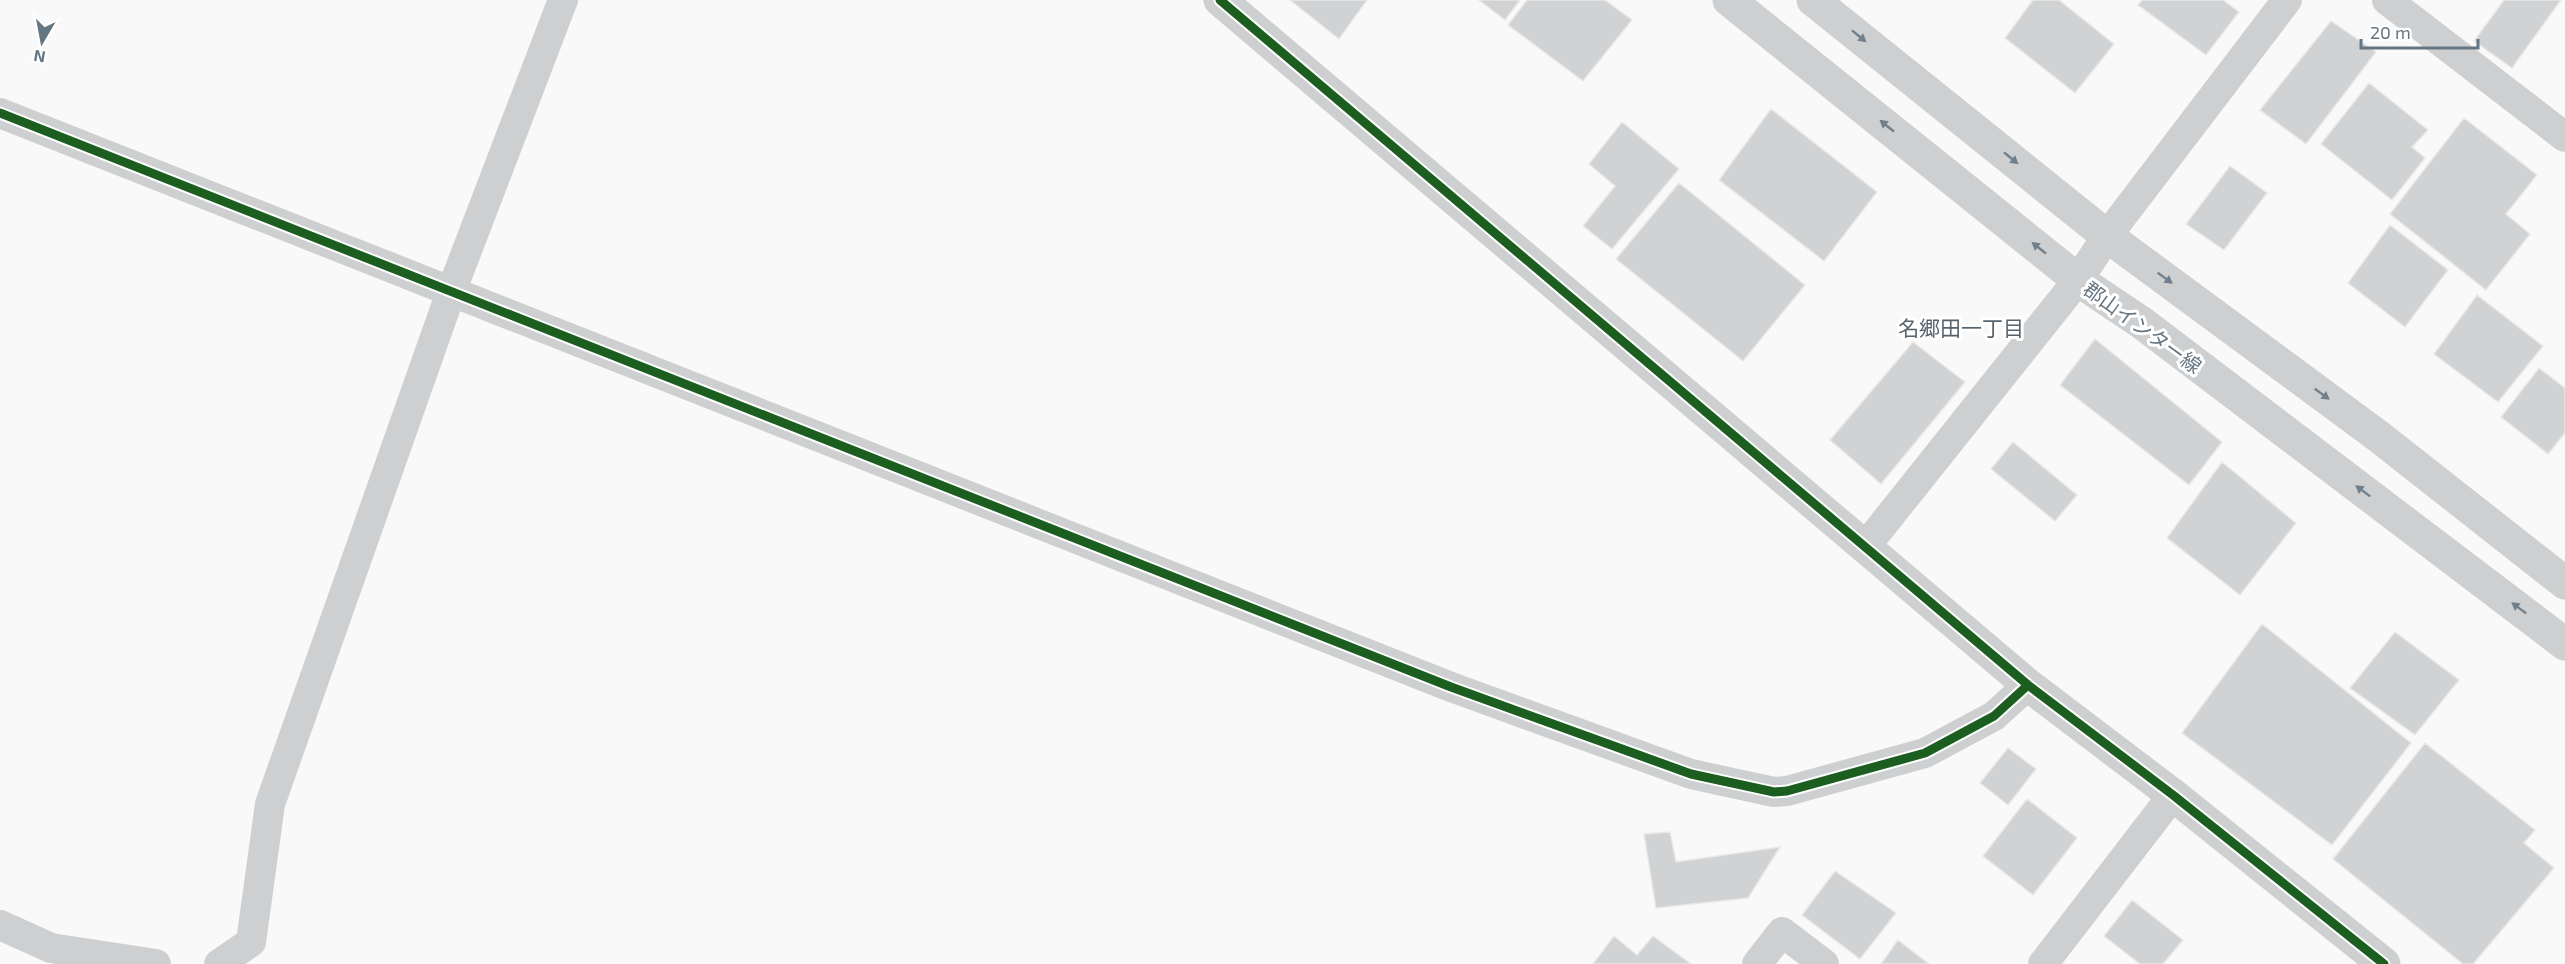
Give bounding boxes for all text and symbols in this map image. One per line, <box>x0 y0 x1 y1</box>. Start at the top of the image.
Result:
north arrow <box>12 12 72 72</box>
scale bar <box>2361 12 2478 50</box>
text: 20 m <box>2370 21 2411 43</box>
one-way arrow <box>1851 30 1867 43</box>
text: N <box>32 47 47 68</box>
one-way arrow <box>1880 120 1895 133</box>
one-way arrow <box>2003 152 2019 165</box>
one-way arrow <box>2031 242 2047 255</box>
one-way arrow <box>2157 272 2172 284</box>
street label: 郡山インター線 <box>2079 276 2207 378</box>
district label: 名郷田一丁目 <box>1898 315 2024 340</box>
one-way arrow <box>2314 388 2329 400</box>
one-way arrow <box>2356 485 2371 497</box>
one-way arrow <box>2511 603 2526 615</box>

